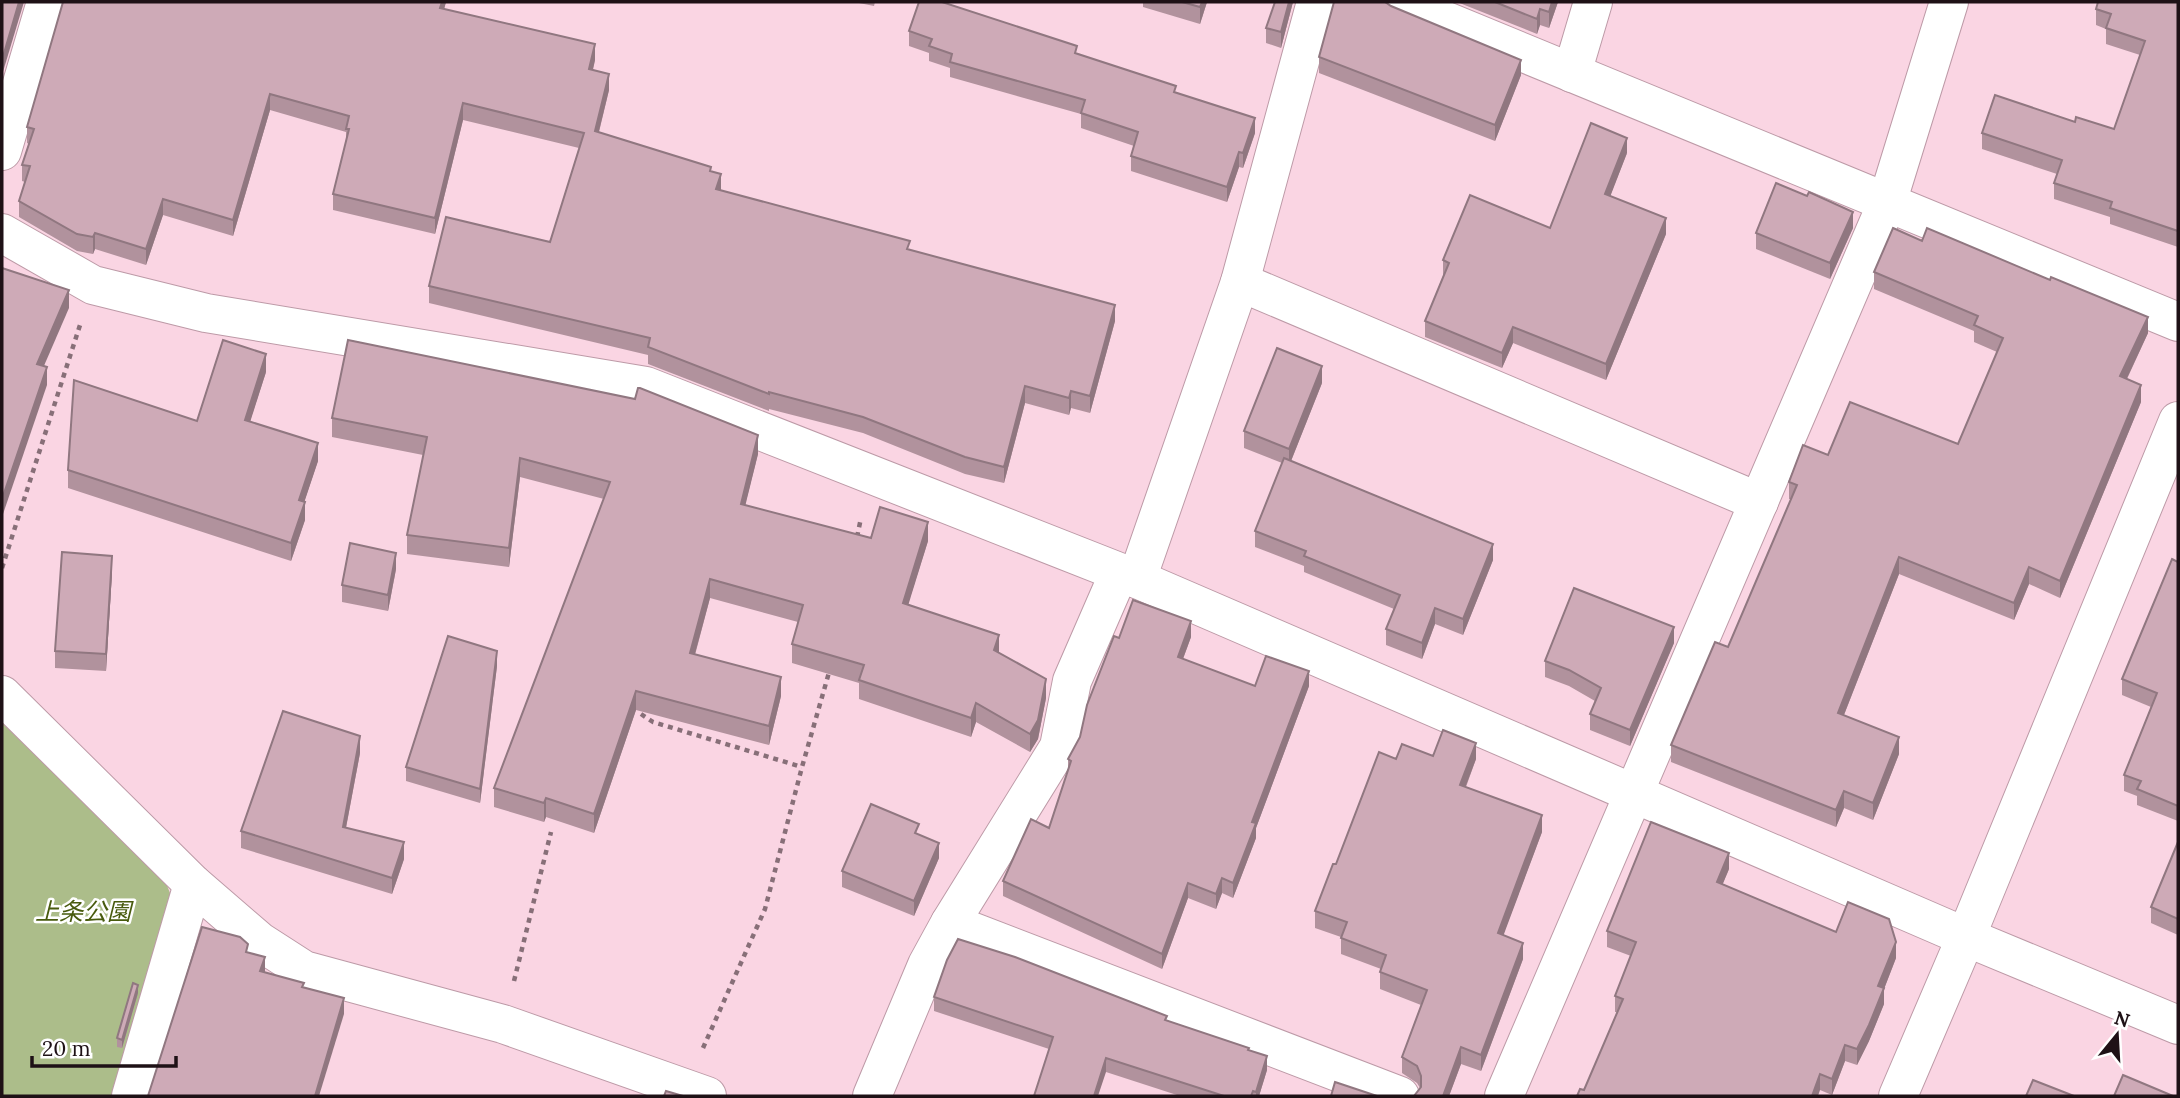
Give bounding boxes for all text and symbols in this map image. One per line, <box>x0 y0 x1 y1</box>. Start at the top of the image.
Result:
park label: 上条公園 <box>35 896 134 927</box>
north arrow <box>2082 1000 2152 1070</box>
text: N <box>2112 1005 2133 1033</box>
scale bar <box>32 1024 175 1068</box>
text: 20 m <box>42 1035 91 1062</box>

